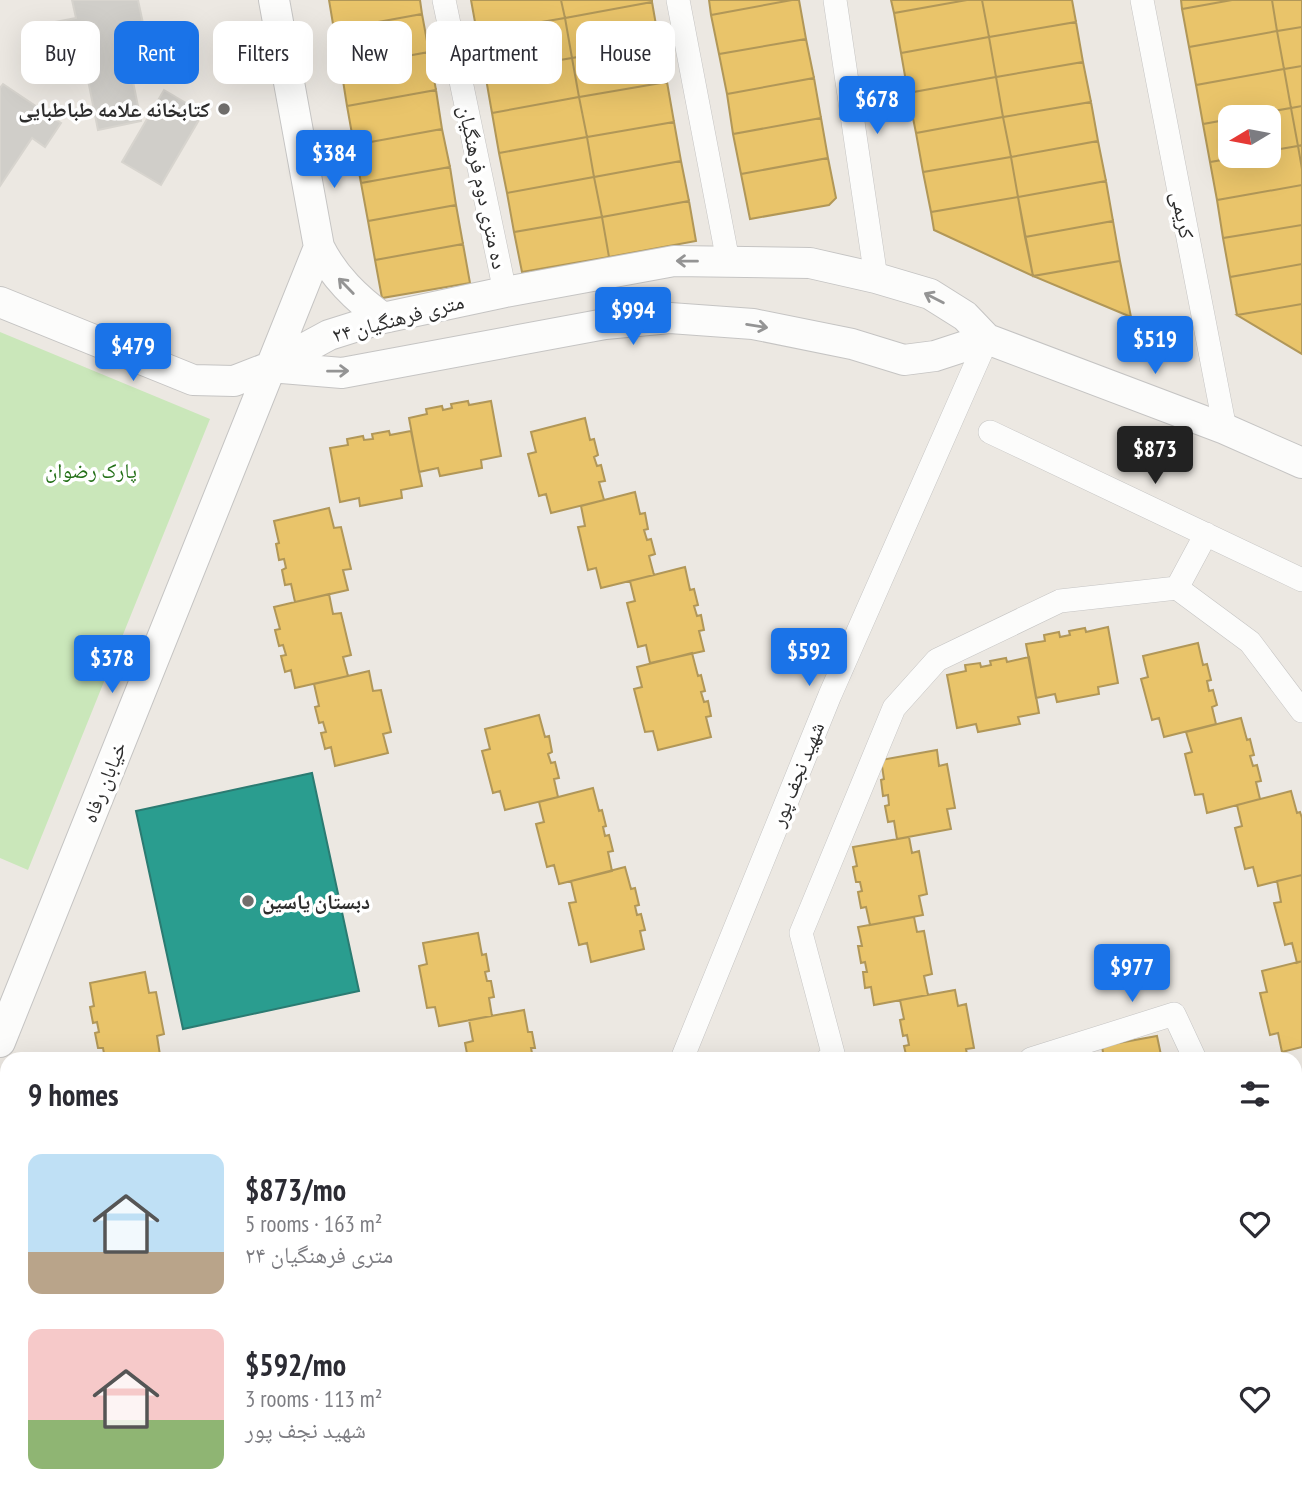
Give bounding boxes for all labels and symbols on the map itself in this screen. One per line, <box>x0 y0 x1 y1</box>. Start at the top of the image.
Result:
pin: $678 <box>836 76 918 136</box>
place label: کتابخانه علامه طباطبایی <box>18 96 210 123</box>
marker: کتابخانه علامه طباطبایی <box>216 101 232 117</box>
street label: ده متری دوم فرهنگیان <box>451 103 514 272</box>
north arrow <box>1218 105 1281 168</box>
pin: $384 <box>293 130 375 190</box>
street label: کریمی <box>1165 189 1201 241</box>
one-way arrow <box>676 254 699 268</box>
one-way arrow <box>338 278 355 295</box>
street label: ۲۴ متری فرهنگیان <box>329 287 467 349</box>
pin: $994 <box>592 288 674 347</box>
one-way arrow <box>924 290 944 304</box>
pin: $519 <box>1114 316 1196 376</box>
one-way arrow <box>745 320 768 333</box>
pin: $479 <box>92 324 174 383</box>
one-way arrow <box>327 364 350 378</box>
pin: $873 <box>1114 426 1196 486</box>
park label: پارک رضوان <box>45 457 137 484</box>
pin: $592 <box>768 628 850 688</box>
pin: $378 <box>71 636 153 695</box>
street label: شهید نجف پور <box>763 718 830 831</box>
street label: خیابان رفاه <box>76 738 132 826</box>
place label: دبستان یاسین <box>262 888 370 915</box>
marker: دبستان یاسین <box>240 893 256 909</box>
pin: $977 <box>1091 944 1173 1004</box>

